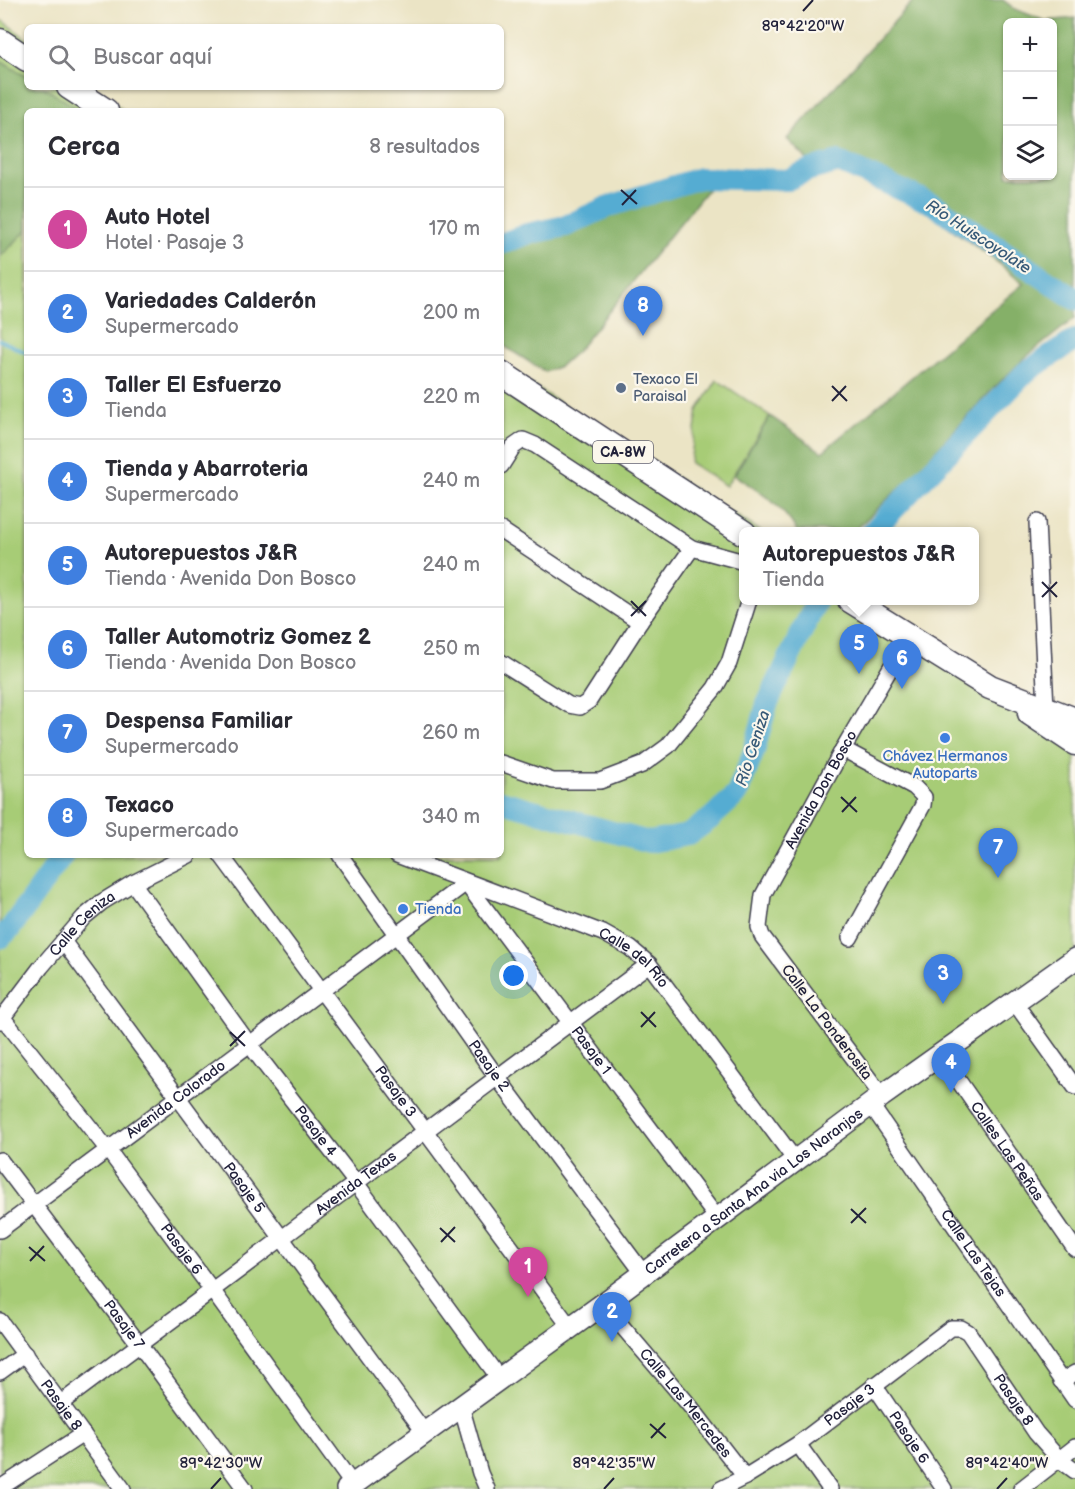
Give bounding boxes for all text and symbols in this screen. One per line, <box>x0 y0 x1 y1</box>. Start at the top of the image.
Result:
text: 89°42'20"W <box>762 17 845 36</box>
map controls <box>1003 18 1057 180</box>
button: + <box>1003 18 1057 72</box>
search box <box>24 24 504 90</box>
icon: search <box>45 41 78 74</box>
text: Buscar aquí <box>93 44 212 71</box>
button: − <box>1003 72 1057 126</box>
button: layers <box>1003 126 1057 180</box>
text: Cerca <box>48 132 120 163</box>
text: 8 resultados <box>369 135 480 159</box>
water label: Río Huiscoyolate <box>922 196 1034 278</box>
text: Auto Hotel <box>105 204 210 231</box>
text: 1 <box>63 217 72 241</box>
text: 170 m <box>429 217 480 241</box>
text: Hotel · Pasaje 3 <box>105 231 244 255</box>
pin: 8 <box>624 286 662 336</box>
text: Variedades Calderón <box>105 288 316 315</box>
text: 2 <box>62 301 73 325</box>
text: 200 m <box>423 301 480 325</box>
text: Supermercado <box>105 315 239 339</box>
place label: Texaco El Paraisal <box>633 370 698 406</box>
text: Taller El Esfuerzo <box>105 372 282 399</box>
marker: Texaco El Paraisal <box>614 381 628 395</box>
text: 3 <box>62 385 73 409</box>
text: 220 m <box>423 385 480 409</box>
text: Tienda <box>105 399 167 423</box>
road number: CA-8W <box>593 441 653 463</box>
text: Tienda y Abarroteria <box>105 456 308 483</box>
text: 4 <box>62 469 73 493</box>
text: 240 m <box>423 469 480 493</box>
text: Supermercado <box>105 483 239 507</box>
popup <box>739 527 979 605</box>
text: Autorepuestos J&R <box>105 540 297 567</box>
text: Autorepuestos J&R <box>763 541 955 568</box>
text: 5 <box>62 553 73 577</box>
text: 240 m <box>423 553 480 577</box>
text: Tienda · Avenida Don Bosco <box>105 567 356 591</box>
text: Tienda <box>763 568 825 592</box>
text: Taller Automotriz Gomez 2 <box>105 624 371 651</box>
pin: 5 <box>840 624 878 674</box>
text: 6 <box>61 637 74 661</box>
text: 250 m <box>423 637 480 661</box>
pin: 6 <box>882 640 922 689</box>
text: Tienda · Avenida Don Bosco <box>105 651 356 675</box>
text: Despensa Familiar <box>105 708 293 735</box>
water label: Río Ceniza <box>732 708 775 789</box>
text: 7 <box>62 721 73 745</box>
text: 260 m <box>422 721 480 745</box>
street label: Avenida Don Bosco <box>781 727 862 852</box>
marker: Chávez Hermanos Autoparts <box>938 731 952 745</box>
text: Supermercado <box>105 735 239 759</box>
place label: Chávez Hermanos Autoparts <box>882 747 1008 783</box>
text: Texaco <box>105 792 174 819</box>
text: 8 <box>61 805 74 829</box>
text: 340 m <box>422 805 480 829</box>
text: Supermercado <box>105 819 239 843</box>
pin: 7 <box>978 828 1018 878</box>
street label: Calle Ceniza <box>45 887 119 960</box>
place label: Tienda <box>415 900 461 919</box>
marker: Tienda <box>396 902 410 916</box>
street label: Calle del Río <box>595 923 672 992</box>
pin: 3 <box>924 954 962 1004</box>
your location <box>499 961 528 990</box>
street label: Calle La Ponderosita <box>777 961 876 1084</box>
street label: Pasaje 1 <box>567 1023 615 1079</box>
street label: Pasaje 2 <box>464 1036 514 1095</box>
pin: 4 <box>932 1044 970 1093</box>
street label: Avenida Colorado <box>122 1056 230 1143</box>
street label: Pasaje 3 <box>370 1062 421 1121</box>
street label: Calles Las Peñas <box>966 1098 1048 1205</box>
street label: Pasaje 4 <box>290 1102 341 1160</box>
street label: Carretera a Santa Ana via Los Naranjos <box>641 1104 868 1280</box>
street label: Avenida Texas <box>312 1147 401 1220</box>
street label: Pasaje 5 <box>219 1159 269 1217</box>
street label: Calle Las Tejas <box>936 1206 1010 1301</box>
street label: Pasaje 6 <box>156 1220 206 1279</box>
pin: 1 <box>508 1248 548 1297</box>
pin: 2 <box>592 1292 632 1342</box>
street label: Pasaje 7 <box>99 1296 149 1353</box>
street label: Calle Las Mercedes <box>635 1345 736 1462</box>
street label: Pasaje 8 <box>989 1370 1038 1430</box>
street label: Pasaje 8 <box>36 1376 86 1435</box>
street label: Pasaje 3 <box>821 1380 879 1431</box>
street label: Pasaje 6 <box>884 1408 933 1467</box>
text: 89°42'30"W <box>180 1454 263 1473</box>
text: 89°42'35"W <box>573 1454 656 1473</box>
text: 89°42'40"W <box>966 1454 1049 1473</box>

